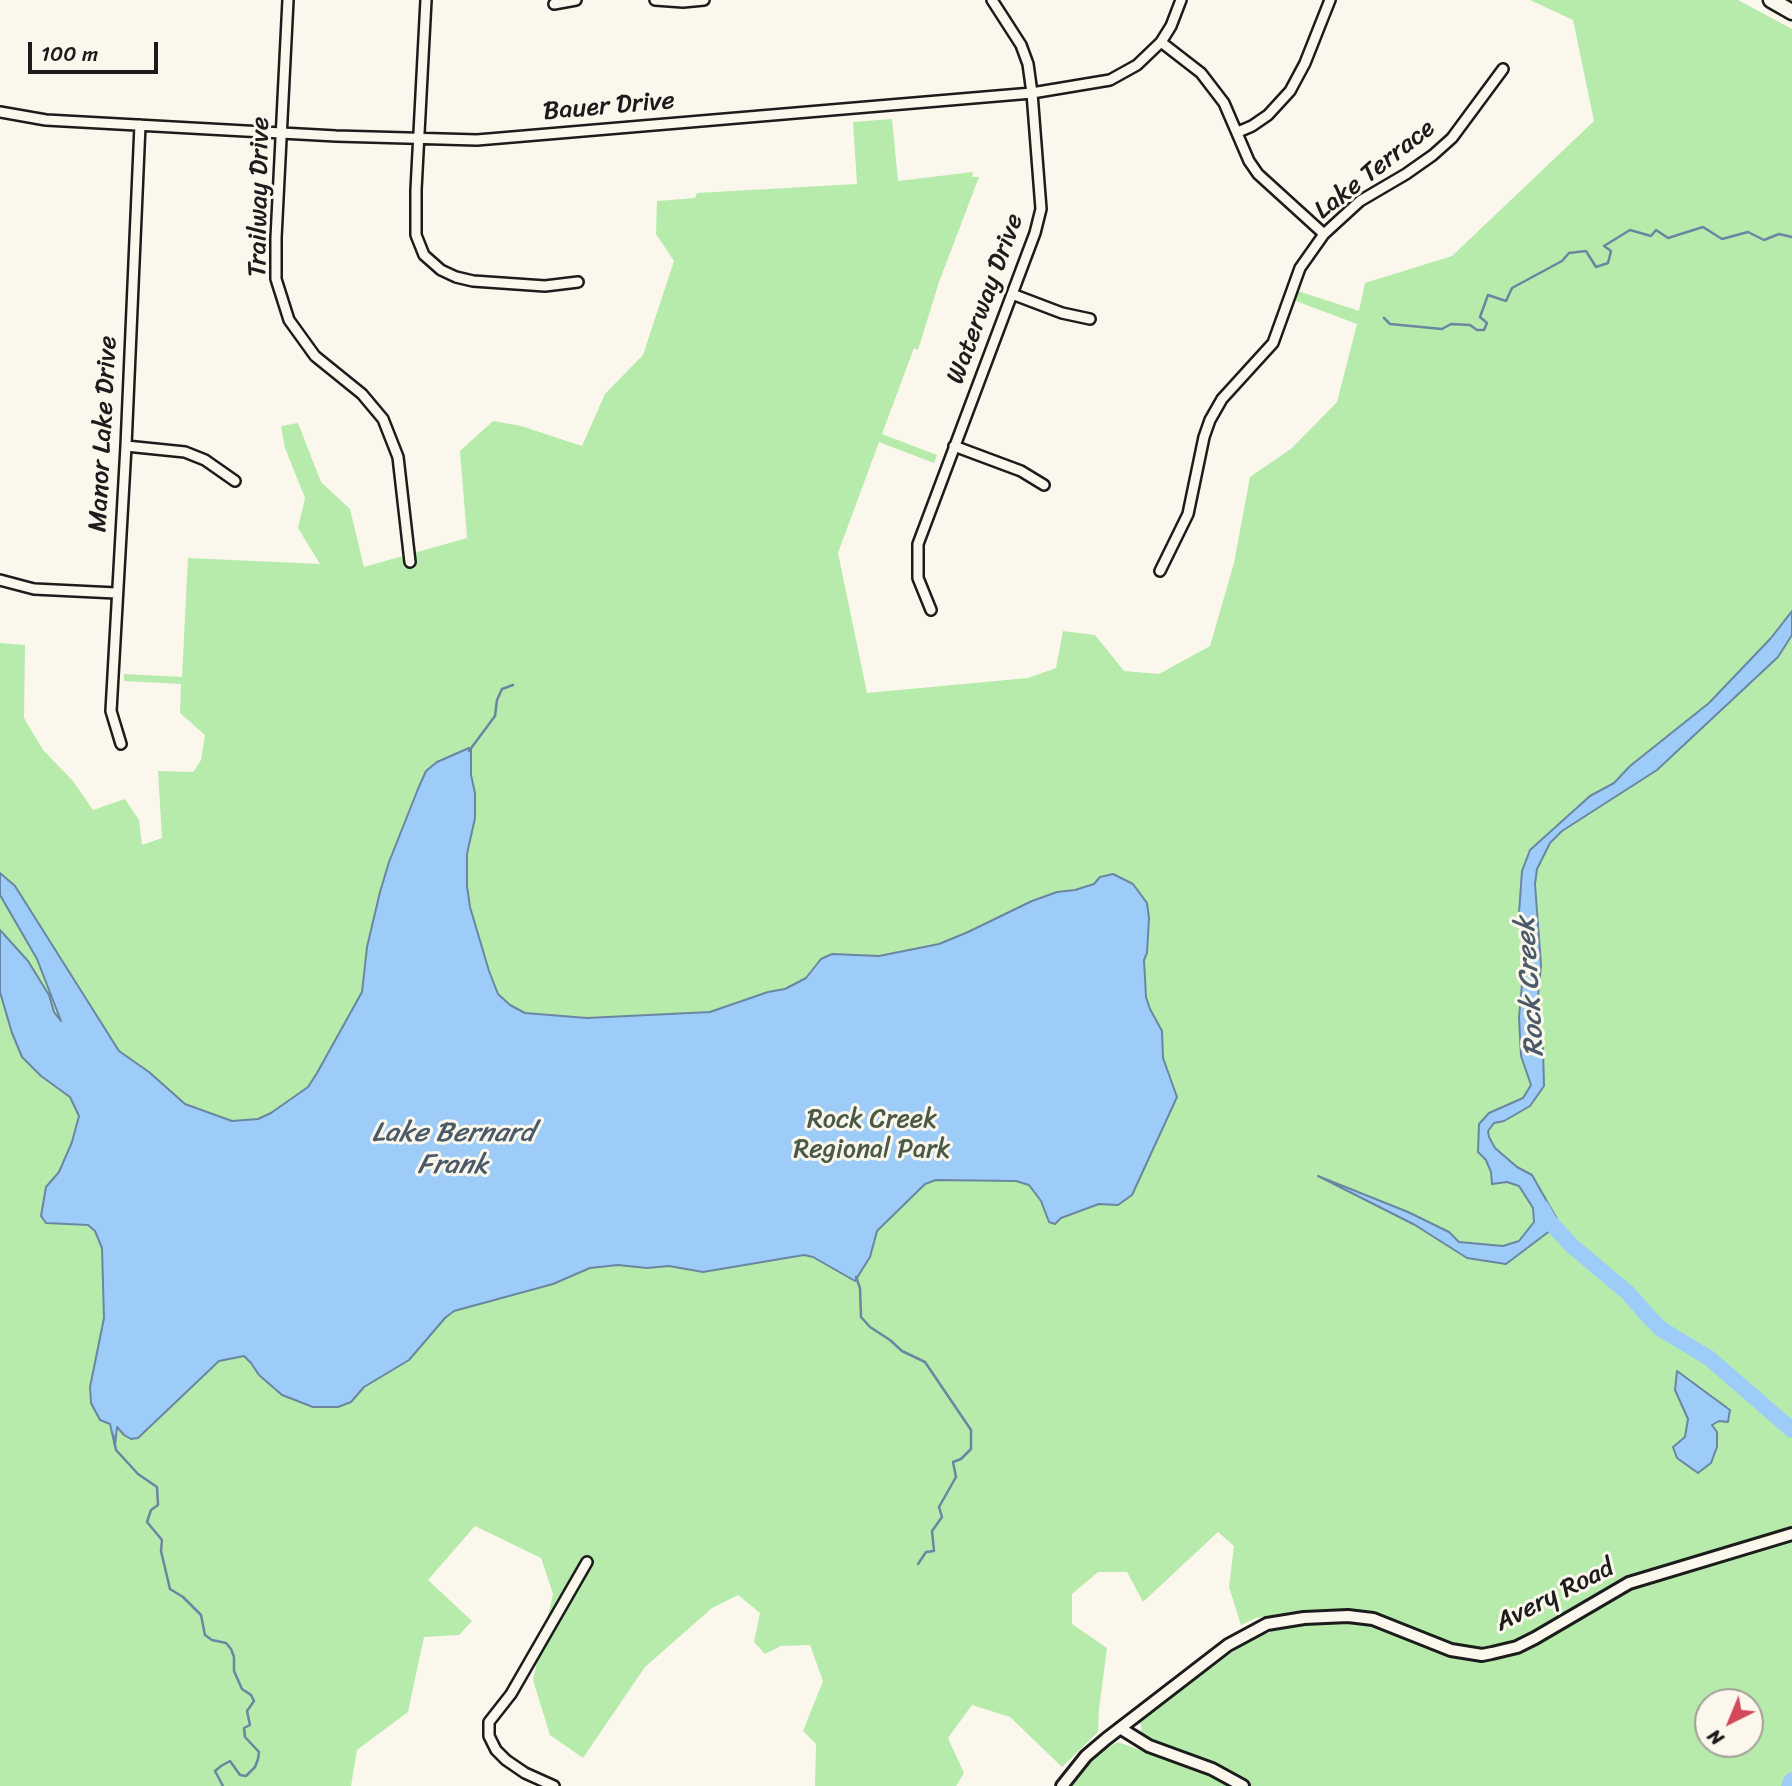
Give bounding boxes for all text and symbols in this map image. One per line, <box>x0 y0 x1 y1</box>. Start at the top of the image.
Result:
scale bar <box>32 28 161 72</box>
text: 100 m <box>41 35 98 73</box>
street label: Bauer Drive <box>542 86 676 128</box>
street label: Lake Terrace <box>1309 113 1441 227</box>
street label: Trailway Drive <box>243 116 277 278</box>
street label: Waterway Drive <box>941 210 1031 388</box>
street label: Manor Lake Drive <box>83 335 125 533</box>
water label: Rock Creek <box>1509 916 1553 1058</box>
park label: Rock Creek Regional Park <box>794 1104 950 1166</box>
water label: Lake Bernard Frank <box>372 1117 534 1183</box>
street label: Avery Road <box>1490 1553 1620 1639</box>
north arrow <box>1694 1688 1764 1758</box>
text: N <box>1700 1721 1732 1754</box>

